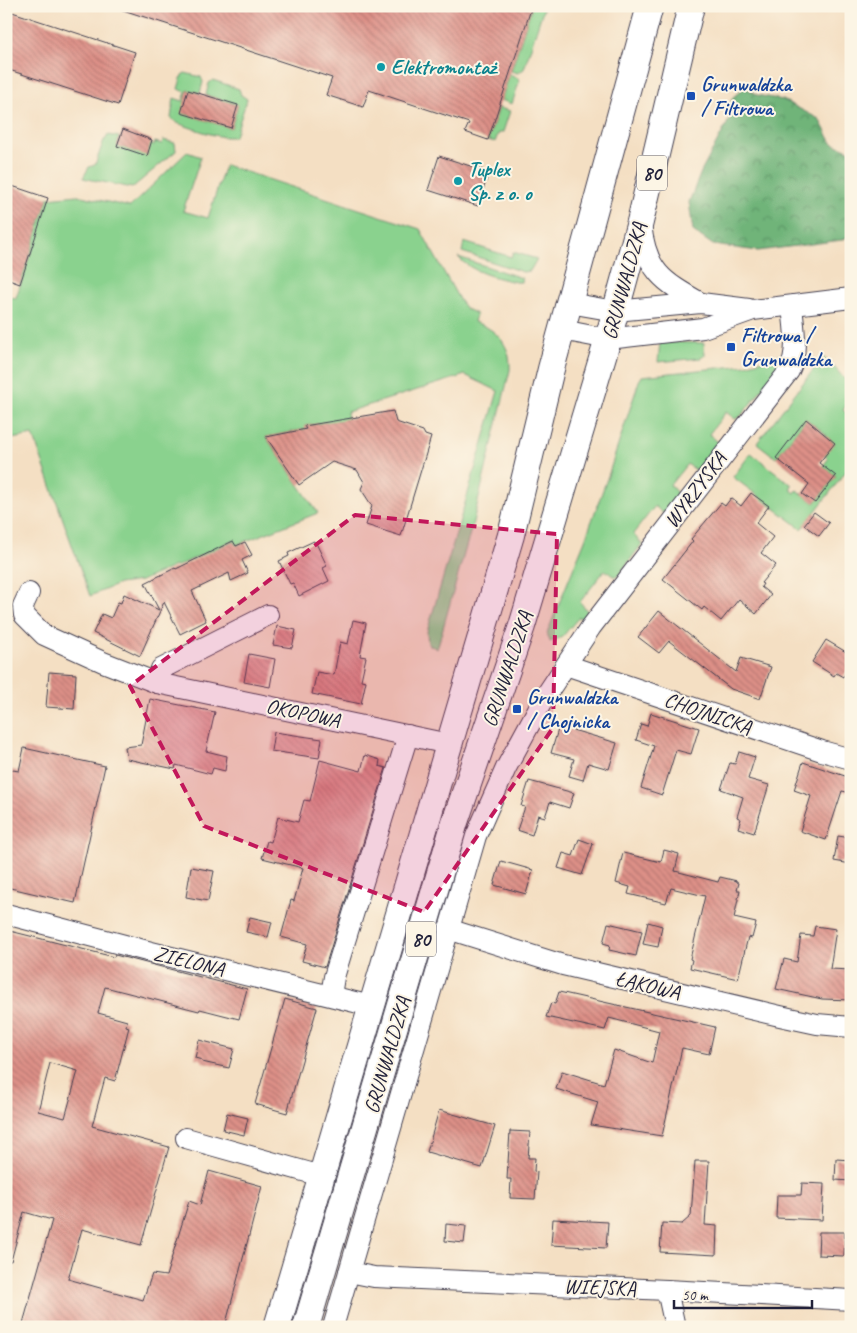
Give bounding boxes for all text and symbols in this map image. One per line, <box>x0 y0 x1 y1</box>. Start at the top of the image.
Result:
place label: Elektromontaż <box>391 54 498 80</box>
marker: Elektromontaż <box>375 61 387 73</box>
place label: Grunwaldzka / Filtrowa <box>701 71 793 121</box>
marker: Grunwaldzka / Filtrowa <box>685 90 697 102</box>
place label: Tuplex Sp. z o. o <box>468 156 533 206</box>
road number: 80 <box>637 156 667 190</box>
marker: Tuplex Sp. z o. o <box>452 175 464 187</box>
street label: GRUNWALDZKA <box>596 219 652 342</box>
place label: Filtrowa / Grunwaldzka <box>741 322 833 372</box>
marker: Filtrowa / Grunwaldzka <box>725 341 737 353</box>
street label: WYRZYSKA <box>658 446 733 533</box>
street label: GRUNWALDZKA <box>476 607 538 730</box>
place label: Grunwaldzka / Chojnicka <box>527 684 619 734</box>
street label: CHOJNICKA <box>661 686 755 740</box>
street label: OKOPOWA <box>264 693 344 734</box>
marker: Grunwaldzka / Chojnicka <box>511 703 523 715</box>
road number: 80 <box>406 922 436 956</box>
street label: ZIELONA <box>151 940 228 983</box>
street label: ŁĄKOWA <box>613 965 683 1005</box>
street label: GRUNWALDZKA <box>358 993 416 1116</box>
street label: WIEJSKA <box>563 1273 637 1301</box>
scale bar <box>674 1278 812 1310</box>
text: 50 m <box>682 1286 709 1305</box>

